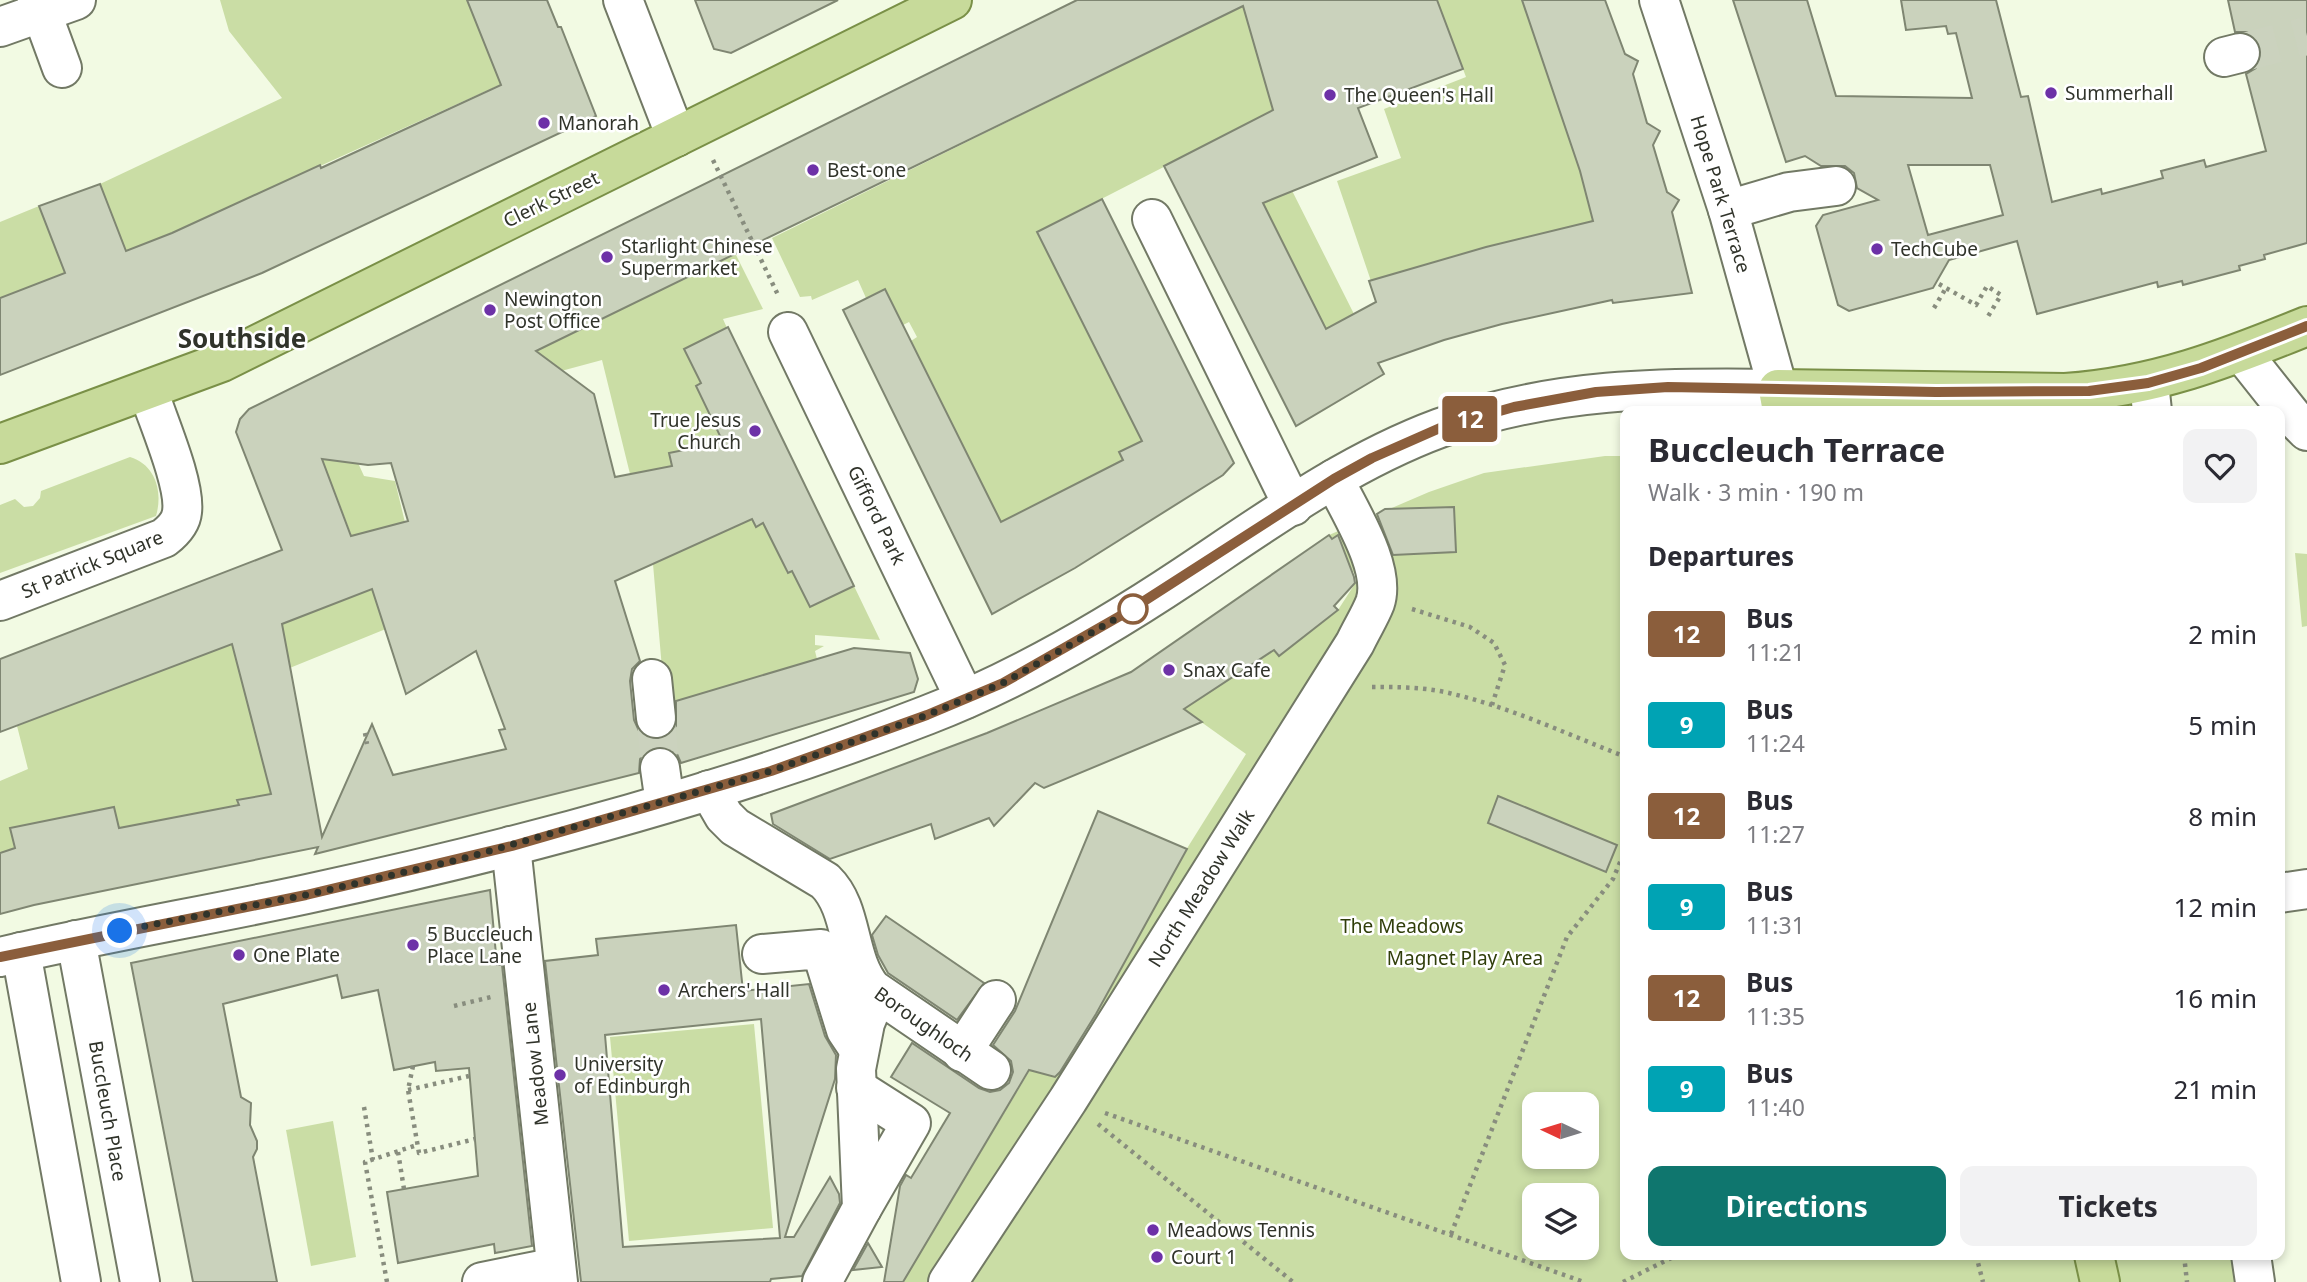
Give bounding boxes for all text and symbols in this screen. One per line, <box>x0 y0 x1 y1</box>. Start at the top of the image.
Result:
place label: Summerhall <box>2065 80 2173 106</box>
place label: The Queen's Hall <box>1344 82 1494 108</box>
marker: Summerhall <box>2043 85 2059 101</box>
marker: The Queen's Hall <box>1322 87 1338 103</box>
place label: Manorah <box>558 110 639 136</box>
street label: Hope Park Terrace <box>1685 112 1757 276</box>
marker: Manorah <box>536 115 552 131</box>
place label: Best-one <box>827 157 906 183</box>
marker: Best-one <box>805 162 821 178</box>
street label: Clerk Street <box>499 165 603 233</box>
place label: Starlight Chinese Supermarket <box>621 233 773 281</box>
place label: TechCube <box>1891 236 1978 262</box>
marker: TechCube <box>1869 241 1885 257</box>
marker: Starlight Chinese Supermarket <box>599 249 615 265</box>
place label: Newington Post Office <box>504 286 602 334</box>
marker: Newington Post Office <box>482 302 498 318</box>
district label: Southside <box>178 320 306 356</box>
line badge: 12 <box>1438 396 1502 442</box>
text: 12 <box>1456 402 1484 435</box>
place label: True Jesus Church <box>650 407 741 455</box>
marker: True Jesus Church <box>747 423 763 439</box>
text: Buccleuch Terrace <box>1648 427 1945 472</box>
button: heart <box>2183 429 2257 503</box>
street label: Gifford Park <box>842 461 912 569</box>
text: Walk · 3 min · 190 m <box>1648 476 1864 508</box>
street label: St Patrick Square <box>17 524 167 604</box>
text: Departures <box>1648 538 1794 574</box>
unlabelled marker <box>1118 594 1148 624</box>
text: Bus <box>1746 600 1793 636</box>
text: 2 min <box>2188 616 2257 652</box>
text: 12 <box>1673 617 1700 650</box>
text: 11:21 <box>1746 636 1805 668</box>
place label: Snax Cafe <box>1183 657 1271 683</box>
marker: Snax Cafe <box>1161 662 1177 678</box>
text: Bus <box>1746 691 1793 727</box>
text: 5 min <box>2188 707 2257 743</box>
text: 9 <box>1680 708 1693 741</box>
text: 11:24 <box>1746 727 1805 759</box>
text: Bus <box>1746 782 1793 818</box>
text: 8 min <box>2188 798 2257 834</box>
text: 12 <box>1673 799 1700 832</box>
street label: North Meadow Walk <box>1142 804 1260 972</box>
text: 11:27 <box>1746 818 1805 850</box>
text: Bus <box>1746 873 1793 909</box>
text: 12 min <box>2173 889 2257 925</box>
text: 9 <box>1680 890 1693 923</box>
text: 11:31 <box>1746 909 1805 941</box>
your location <box>102 913 137 948</box>
park label: The Meadows <box>1340 913 1464 939</box>
place label: 5 Buccleuch Place Lane <box>427 921 533 969</box>
marker: 5 Buccleuch Place Lane <box>405 937 421 953</box>
place label: One Plate <box>253 942 340 968</box>
park label: Magnet Play Area <box>1387 945 1543 971</box>
marker: One Plate <box>231 947 247 963</box>
text: Bus <box>1746 964 1793 1000</box>
place label: Archers' Hall <box>678 977 790 1003</box>
street label: Boroughloch <box>869 980 979 1068</box>
text: 16 min <box>2173 980 2257 1016</box>
text: 12 <box>1673 981 1700 1014</box>
marker: Archers' Hall <box>656 982 672 998</box>
text: 11:35 <box>1746 1000 1805 1032</box>
street label: Meadow Lane <box>516 1001 554 1127</box>
street label: Buccleuch Place <box>83 1039 133 1183</box>
place label: University of Edinburgh <box>574 1051 690 1099</box>
text: Bus <box>1746 1055 1793 1091</box>
marker: University of Edinburgh <box>552 1067 568 1083</box>
text: 21 min <box>2173 1071 2257 1107</box>
text: 9 <box>1680 1072 1693 1105</box>
text: 11:40 <box>1746 1091 1805 1123</box>
north arrow <box>1522 1092 1600 1169</box>
map controls <box>1522 1092 1599 1260</box>
button: Directions <box>1648 1166 1946 1246</box>
button: Tickets <box>1960 1166 2257 1246</box>
button: layers <box>1522 1183 1599 1260</box>
place label: Meadows Tennis <box>1167 1217 1315 1243</box>
marker: Meadows Tennis <box>1145 1222 1161 1238</box>
place label: Court 1 <box>1171 1244 1237 1270</box>
marker: Court 1 <box>1149 1249 1165 1265</box>

